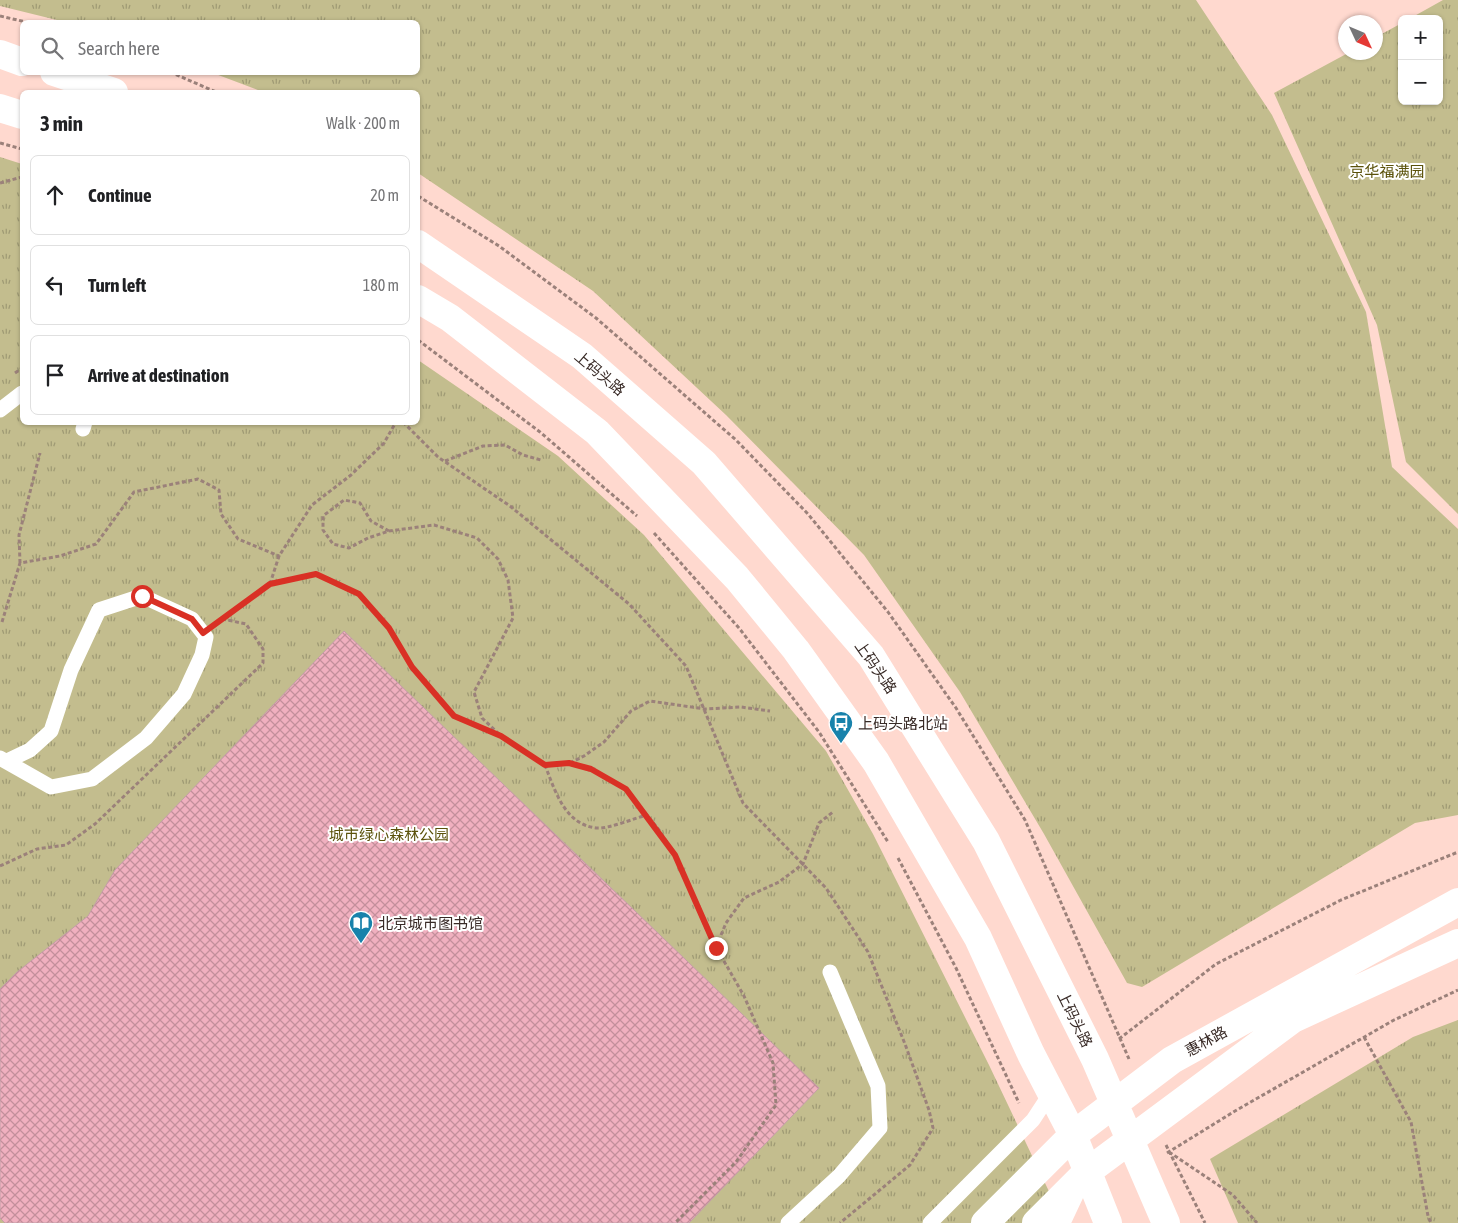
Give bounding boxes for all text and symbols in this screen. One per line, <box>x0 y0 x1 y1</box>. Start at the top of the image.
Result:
north arrow <box>1338 15 1383 60</box>
map controls <box>1398 15 1443 105</box>
button: + <box>1398 15 1443 60</box>
search box <box>20 20 420 75</box>
icon: search <box>38 34 66 62</box>
text: Search here <box>78 37 160 59</box>
button: − <box>1398 60 1443 105</box>
text: 3 min <box>40 111 83 135</box>
text: Walk · 200 m <box>326 114 400 132</box>
park label: 京华福满园 <box>1349 163 1425 180</box>
icon: ahead <box>41 181 69 209</box>
text: Continue <box>88 184 152 206</box>
text: 20 m <box>370 186 399 204</box>
icon: left <box>41 271 69 299</box>
text: Turn left <box>88 274 146 296</box>
text: 180 m <box>363 276 399 294</box>
street label: 上码头路 <box>572 347 628 399</box>
icon: arrive <box>41 361 69 389</box>
text: Arrive at destination <box>88 364 229 386</box>
route start <box>131 585 154 608</box>
street label: 上码头路 <box>852 638 900 696</box>
bus stop icon: 上码头路北站 <box>828 710 854 744</box>
place label: 上码头路北站 <box>858 715 948 732</box>
park label: 城市绿心森林公园 <box>329 826 449 843</box>
library icon: 北京城市图书馆 <box>348 910 374 944</box>
place label: 北京城市图书馆 <box>378 915 483 932</box>
route end <box>705 937 728 960</box>
street label: 上码头路 <box>1054 988 1096 1050</box>
street label: 惠林路 <box>1182 1023 1230 1059</box>

